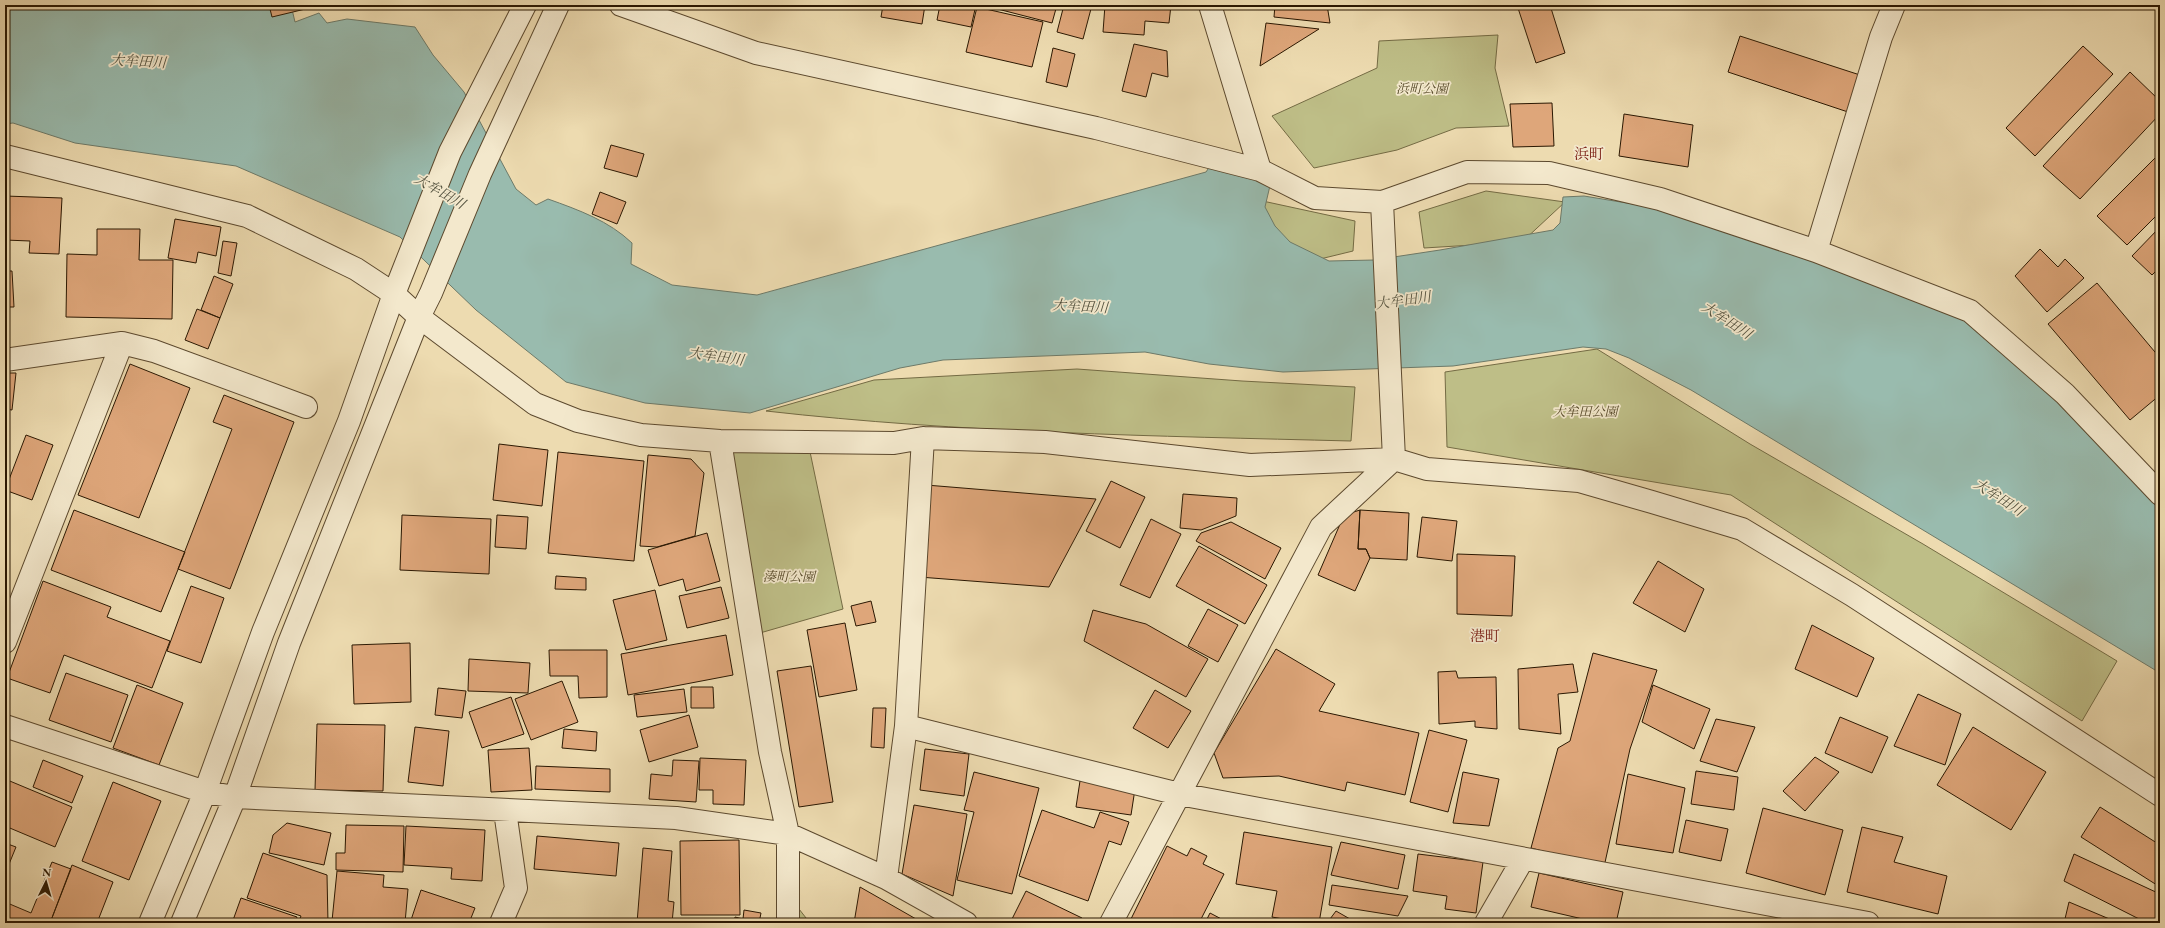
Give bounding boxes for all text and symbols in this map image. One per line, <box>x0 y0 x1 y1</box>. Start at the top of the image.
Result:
water label: 大牟田川 <box>110 51 168 72</box>
park label: 浜町公園 <box>1396 80 1450 97</box>
district label: 浜町 <box>1574 144 1604 163</box>
water label: 大牟田川 <box>411 169 470 214</box>
water label: 大牟田川 <box>1374 287 1434 313</box>
water label: 大牟田川 <box>1052 296 1110 317</box>
water label: 大牟田川 <box>1699 297 1757 344</box>
water label: 大牟田川 <box>687 343 747 369</box>
park label: 大牟田公園 <box>1552 403 1619 420</box>
water label: 大牟田川 <box>1971 474 2029 521</box>
park label: 湊町公園 <box>763 568 817 585</box>
district label: 港町 <box>1470 626 1500 645</box>
north arrow <box>26 862 66 902</box>
text: N <box>42 865 52 879</box>

